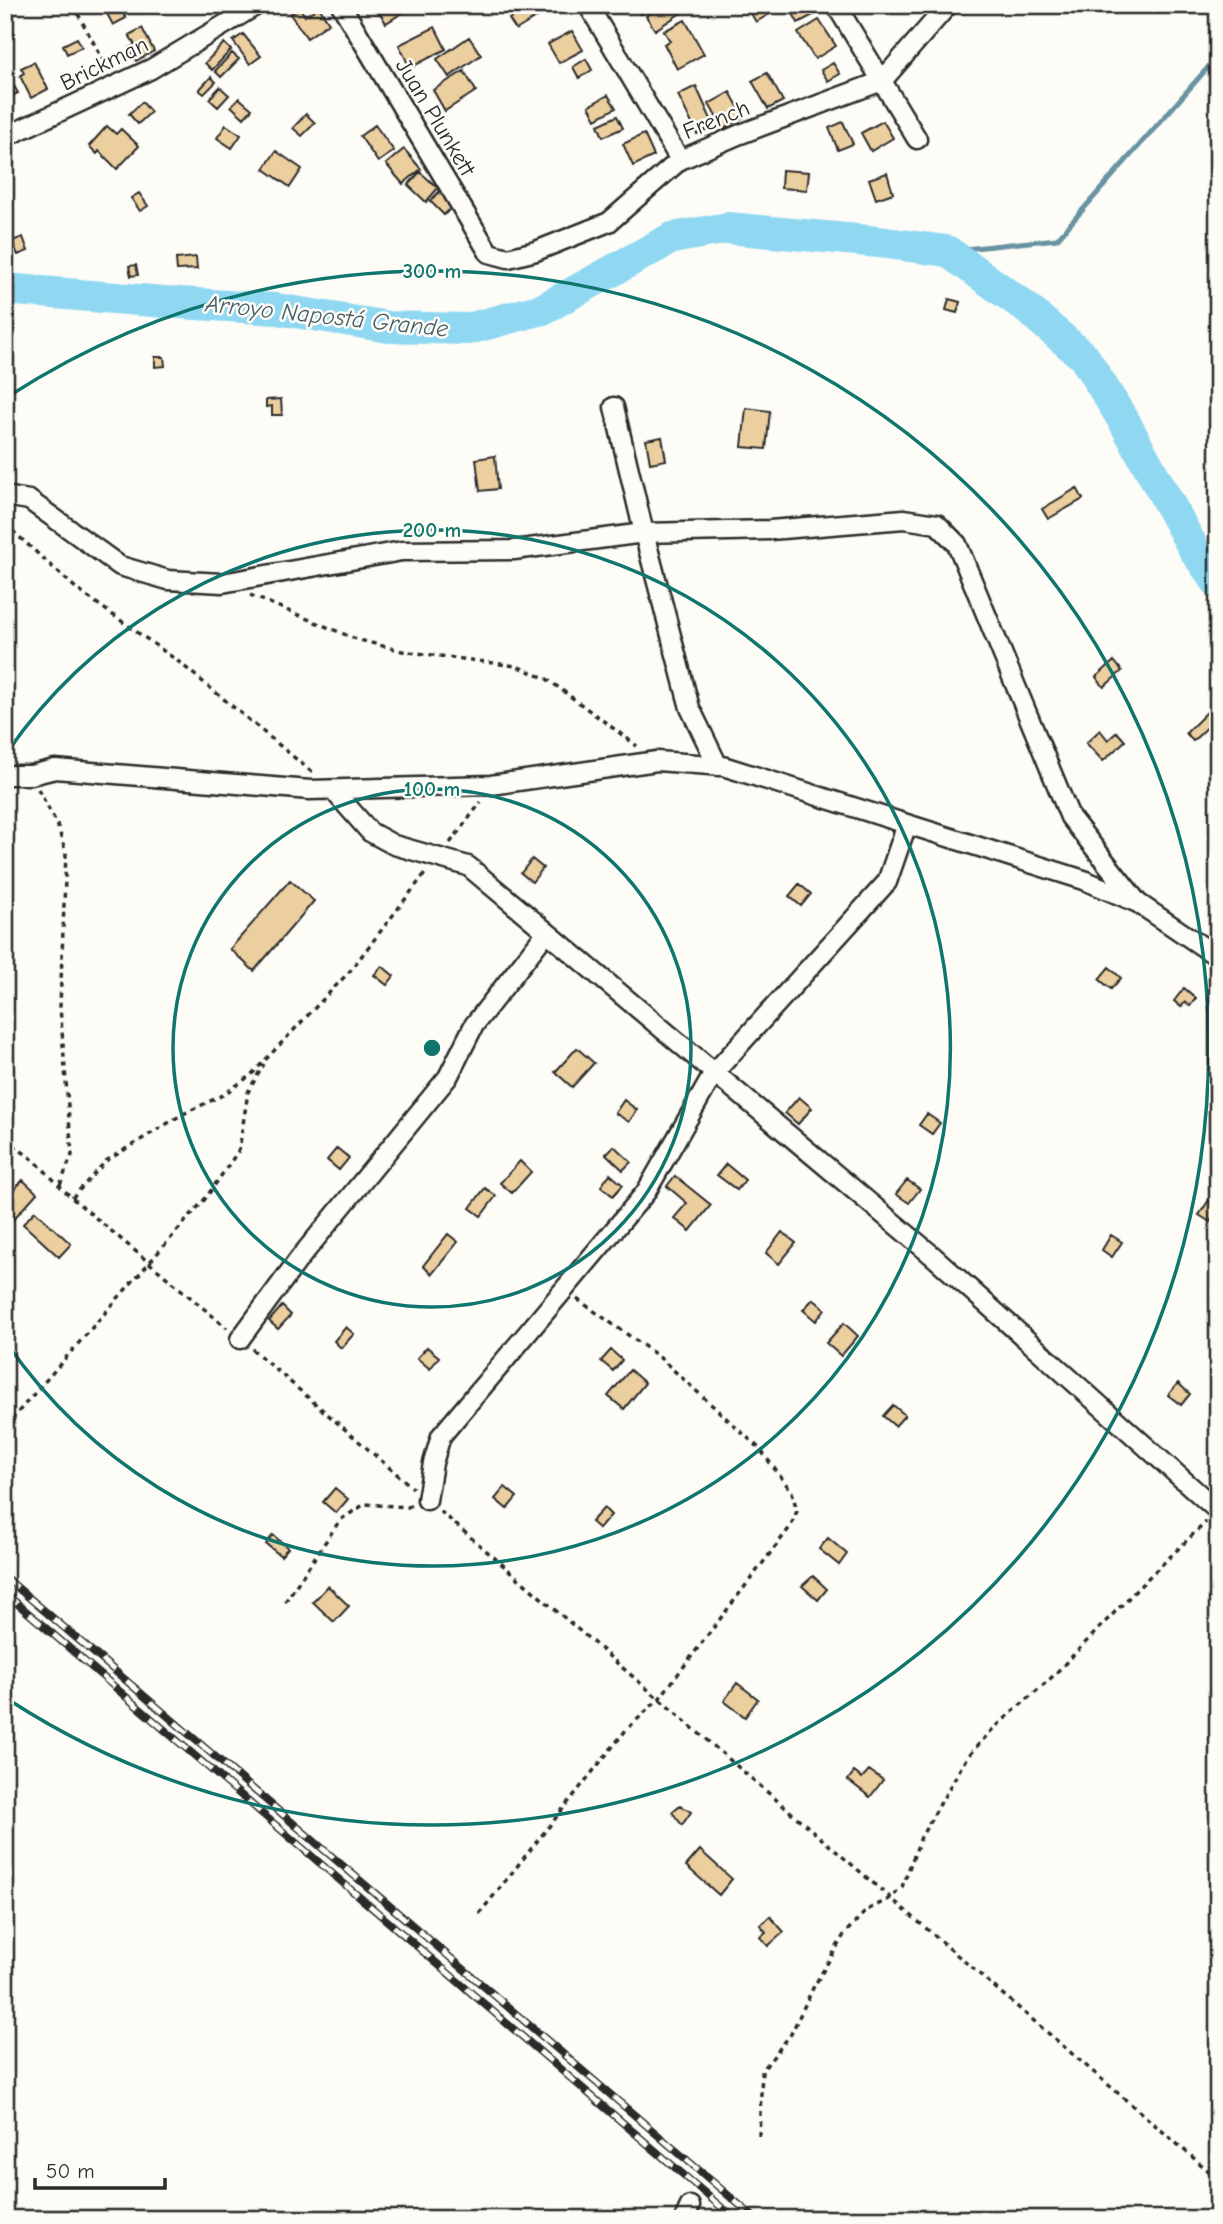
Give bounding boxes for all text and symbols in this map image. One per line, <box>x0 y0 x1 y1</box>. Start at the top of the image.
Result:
street label: Brickman <box>56 31 153 96</box>
street label: Juan Plunkett <box>390 54 482 182</box>
street label: French <box>679 94 754 145</box>
text: 300 m <box>403 259 461 283</box>
water label: Arroyo Napostá Grande <box>203 289 450 343</box>
text: 200 m <box>403 518 461 542</box>
text: 100 m <box>404 777 460 801</box>
centre of rings <box>420 1036 444 1060</box>
scale bar <box>35 2147 164 2191</box>
text: 50 m <box>46 2159 95 2183</box>

